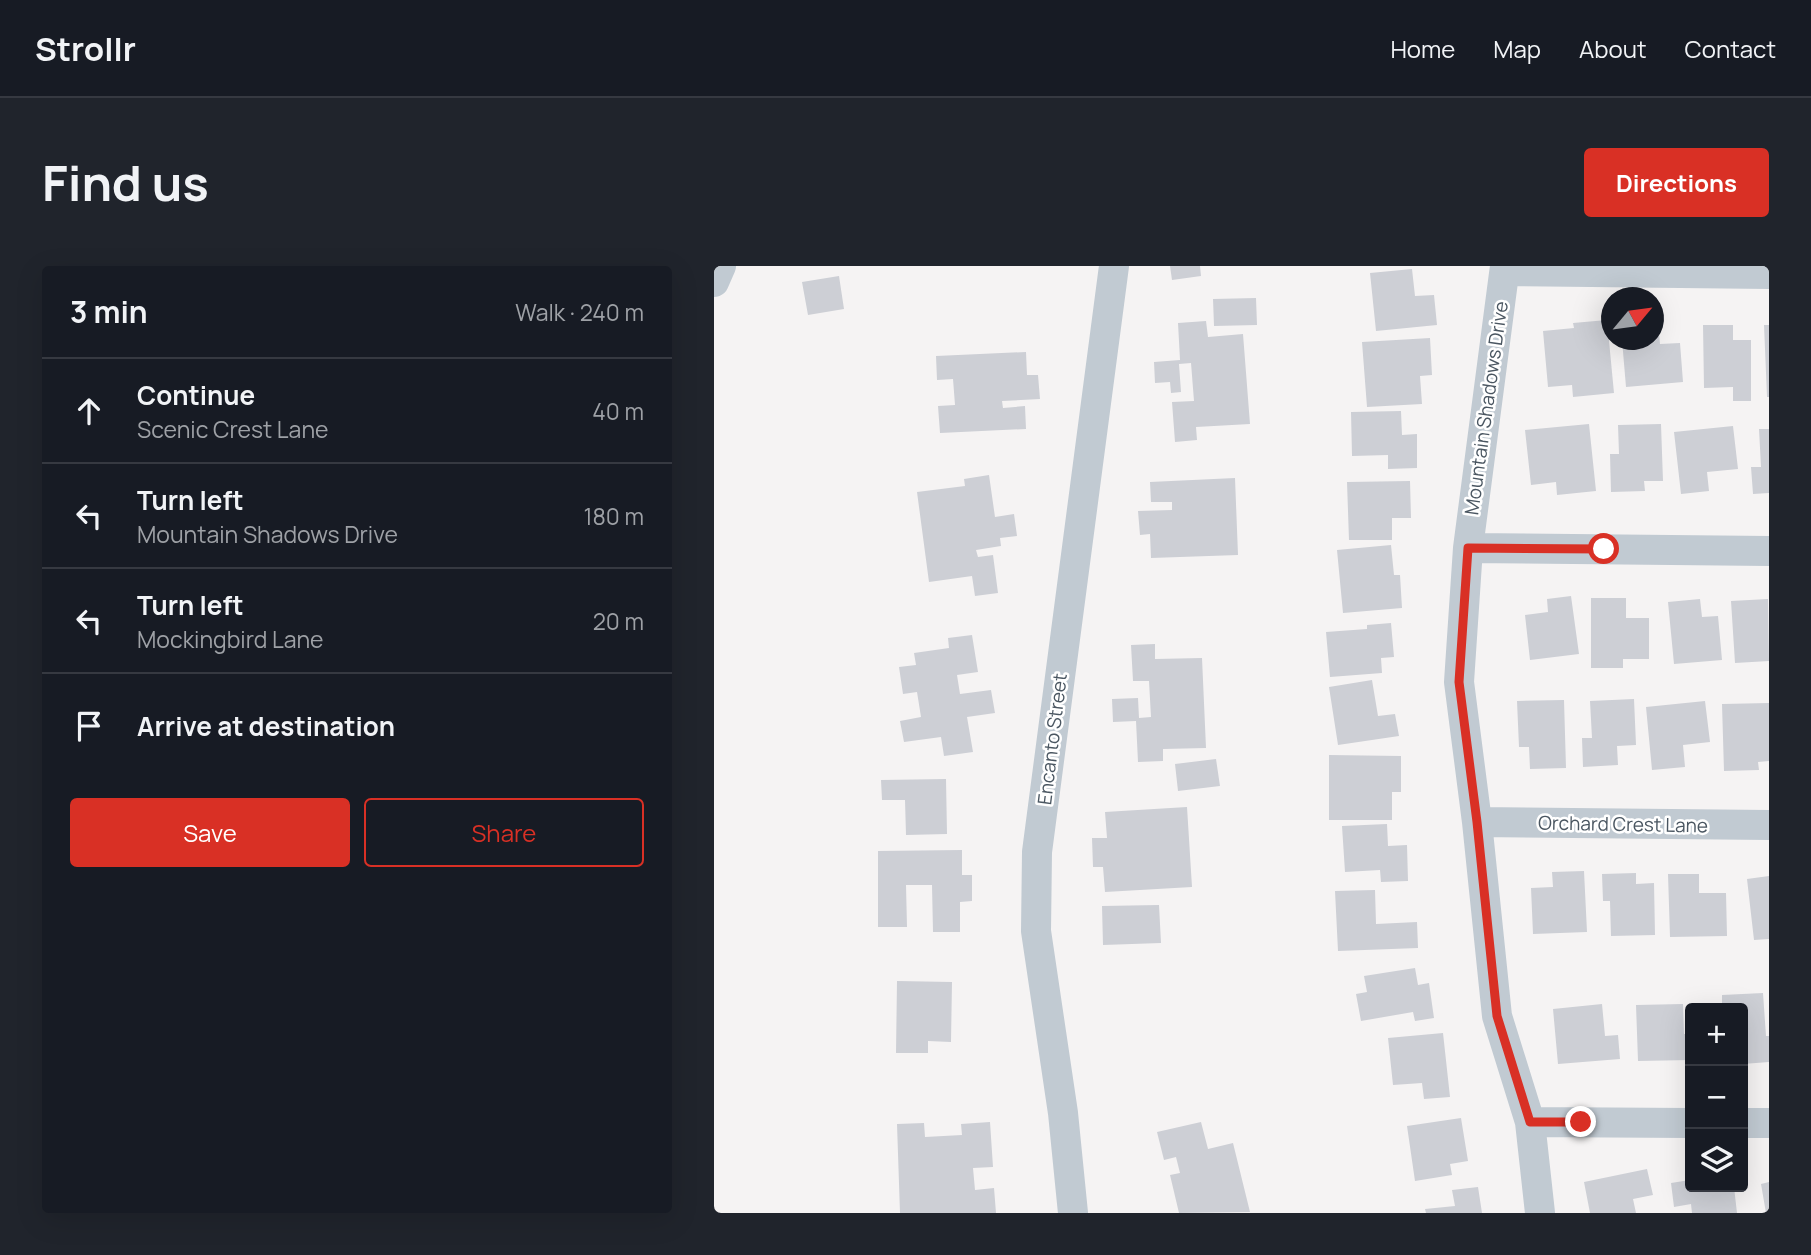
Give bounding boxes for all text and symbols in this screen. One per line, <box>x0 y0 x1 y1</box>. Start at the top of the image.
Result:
text: Strollr <box>35 26 136 71</box>
text: Home <box>1390 32 1455 65</box>
text: Map <box>1493 32 1541 65</box>
text: About <box>1579 32 1647 65</box>
text: Contact <box>1685 32 1776 65</box>
button: Directions <box>1584 148 1769 217</box>
text: Find us <box>42 149 209 216</box>
north arrow <box>1601 287 1664 350</box>
text: 3 min <box>70 291 148 332</box>
text: Walk · 240 m <box>515 296 644 328</box>
street label: Mountain Shadows Drive <box>1458 299 1514 517</box>
text: Continue <box>137 377 255 413</box>
icon: ahead <box>70 392 108 430</box>
text: 40 m <box>592 395 644 427</box>
text: Scenic Crest Lane <box>137 413 328 445</box>
text: Turn left <box>137 482 244 518</box>
icon: left <box>70 497 108 535</box>
text: 180 m <box>584 500 644 532</box>
text: Mountain Shadows Drive <box>137 518 398 550</box>
route start <box>1588 533 1619 564</box>
text: Turn left <box>137 587 244 623</box>
icon: left <box>70 602 108 640</box>
text: 20 m <box>593 605 644 637</box>
text: Mockingbird Lane <box>137 623 324 655</box>
street label: Encanto Street <box>1031 672 1073 806</box>
icon: arrive <box>70 707 108 745</box>
text: Arrive at destination <box>137 708 395 744</box>
button: Save <box>70 798 350 867</box>
button: Share <box>364 798 644 867</box>
street label: Orchard Crest Lane <box>1538 810 1708 838</box>
map controls <box>1685 1003 1748 1192</box>
button: + <box>1685 1003 1748 1066</box>
button: − <box>1685 1066 1748 1129</box>
route end <box>1565 1106 1596 1137</box>
button: layers <box>1685 1129 1748 1192</box>

